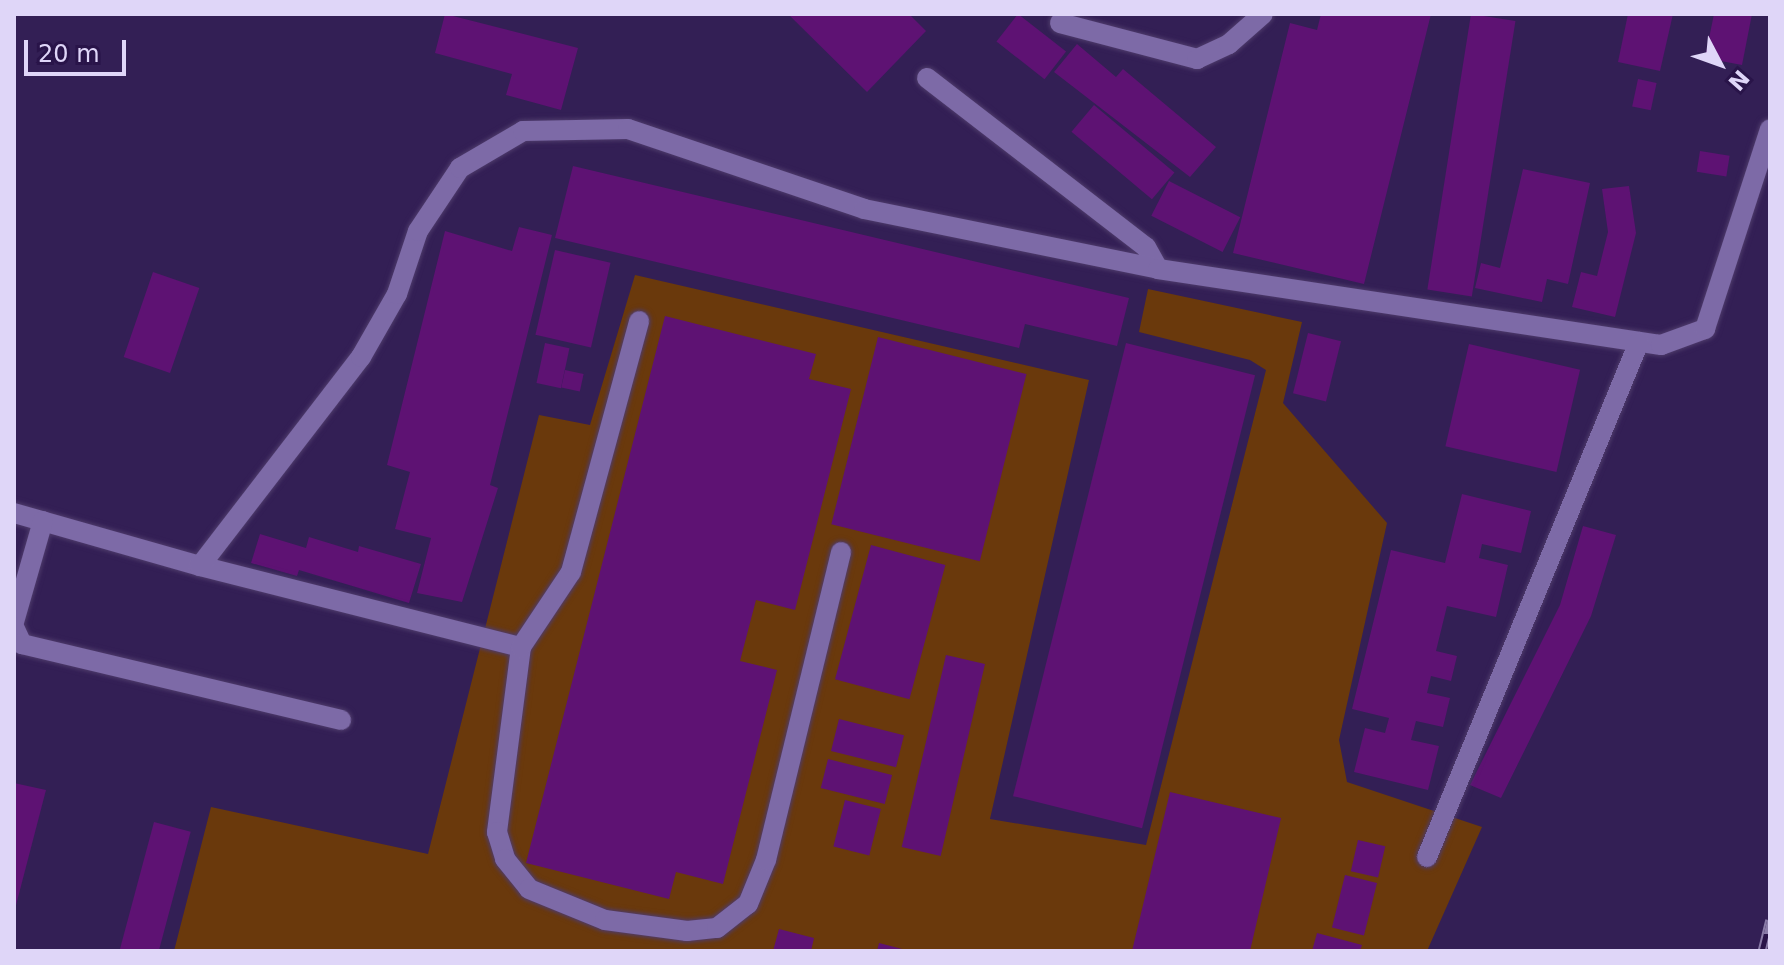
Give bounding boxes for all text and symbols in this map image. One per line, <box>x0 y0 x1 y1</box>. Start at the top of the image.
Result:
scale bar <box>28 24 130 74</box>
north arrow <box>1680 24 1760 104</box>
text: 20 m <box>38 40 100 68</box>
text: N <box>1723 65 1754 95</box>

